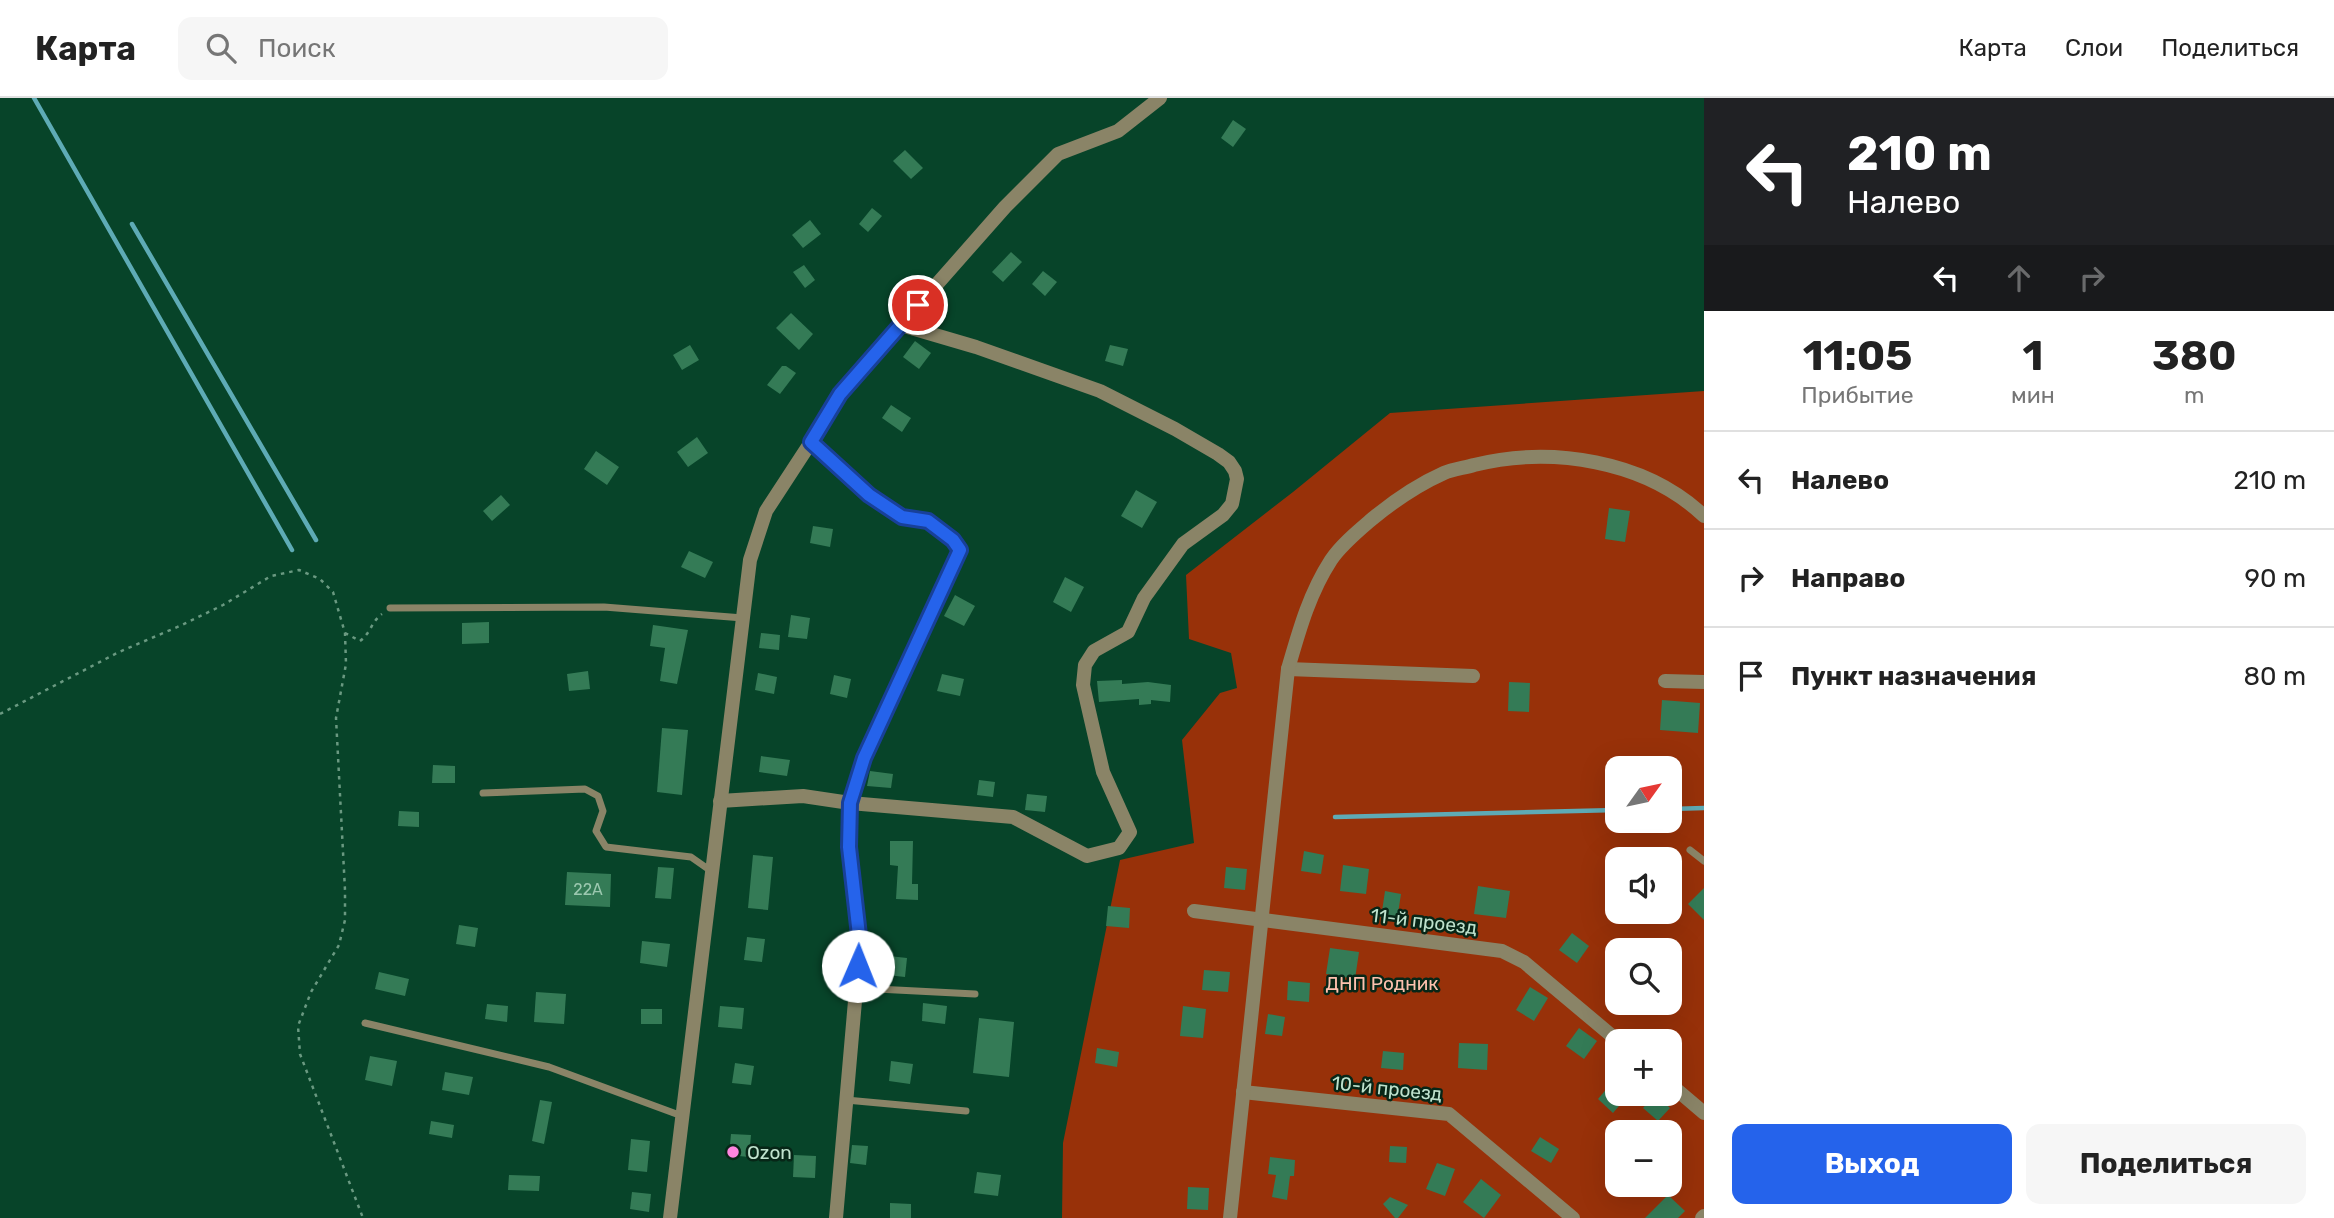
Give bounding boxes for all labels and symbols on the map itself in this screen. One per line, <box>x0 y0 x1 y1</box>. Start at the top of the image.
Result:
pin <box>888 275 948 335</box>
north arrow <box>1605 756 1682 833</box>
house number: 22А <box>573 880 603 899</box>
street label: 11-й проезд <box>1369 904 1478 939</box>
position arrow <box>821 929 895 1003</box>
park label: ДНП Родник <box>1325 972 1439 995</box>
street label: 10-й проезд <box>1331 1071 1443 1106</box>
place label: Ozon <box>747 1141 792 1164</box>
marker: Ozon <box>725 1144 741 1160</box>

